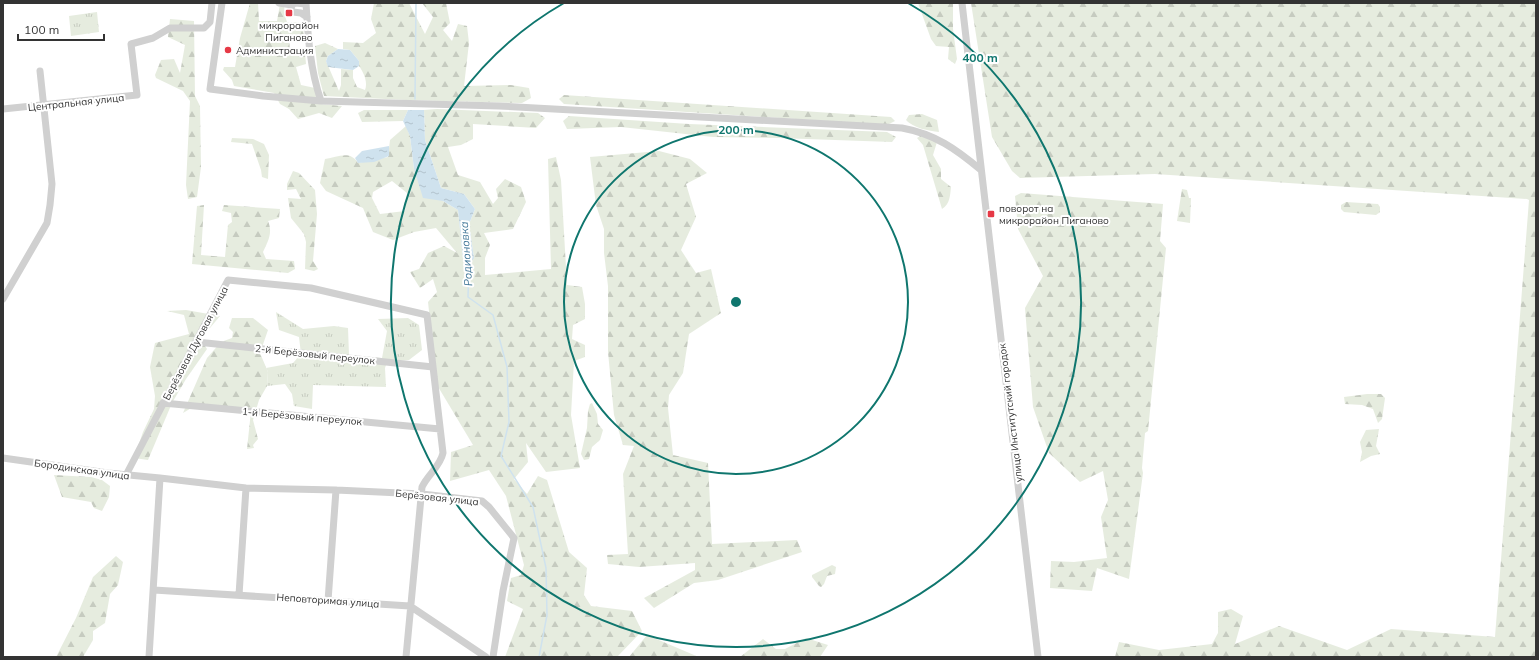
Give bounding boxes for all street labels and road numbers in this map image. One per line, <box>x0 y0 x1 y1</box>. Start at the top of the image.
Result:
street label: Центральная улица <box>27 91 125 114</box>
street label: Берёзовая Дуговая улица <box>160 284 231 402</box>
street label: 2-й Берёзовый переулок <box>254 342 376 367</box>
street label: улица Институтский городок <box>995 342 1025 483</box>
street label: 1-й Берёзовый переулок <box>241 405 363 428</box>
street label: Бородинская улица <box>33 456 131 483</box>
street label: Берёзовая улица <box>395 487 479 508</box>
street label: Неповторимая улица <box>276 590 380 611</box>

